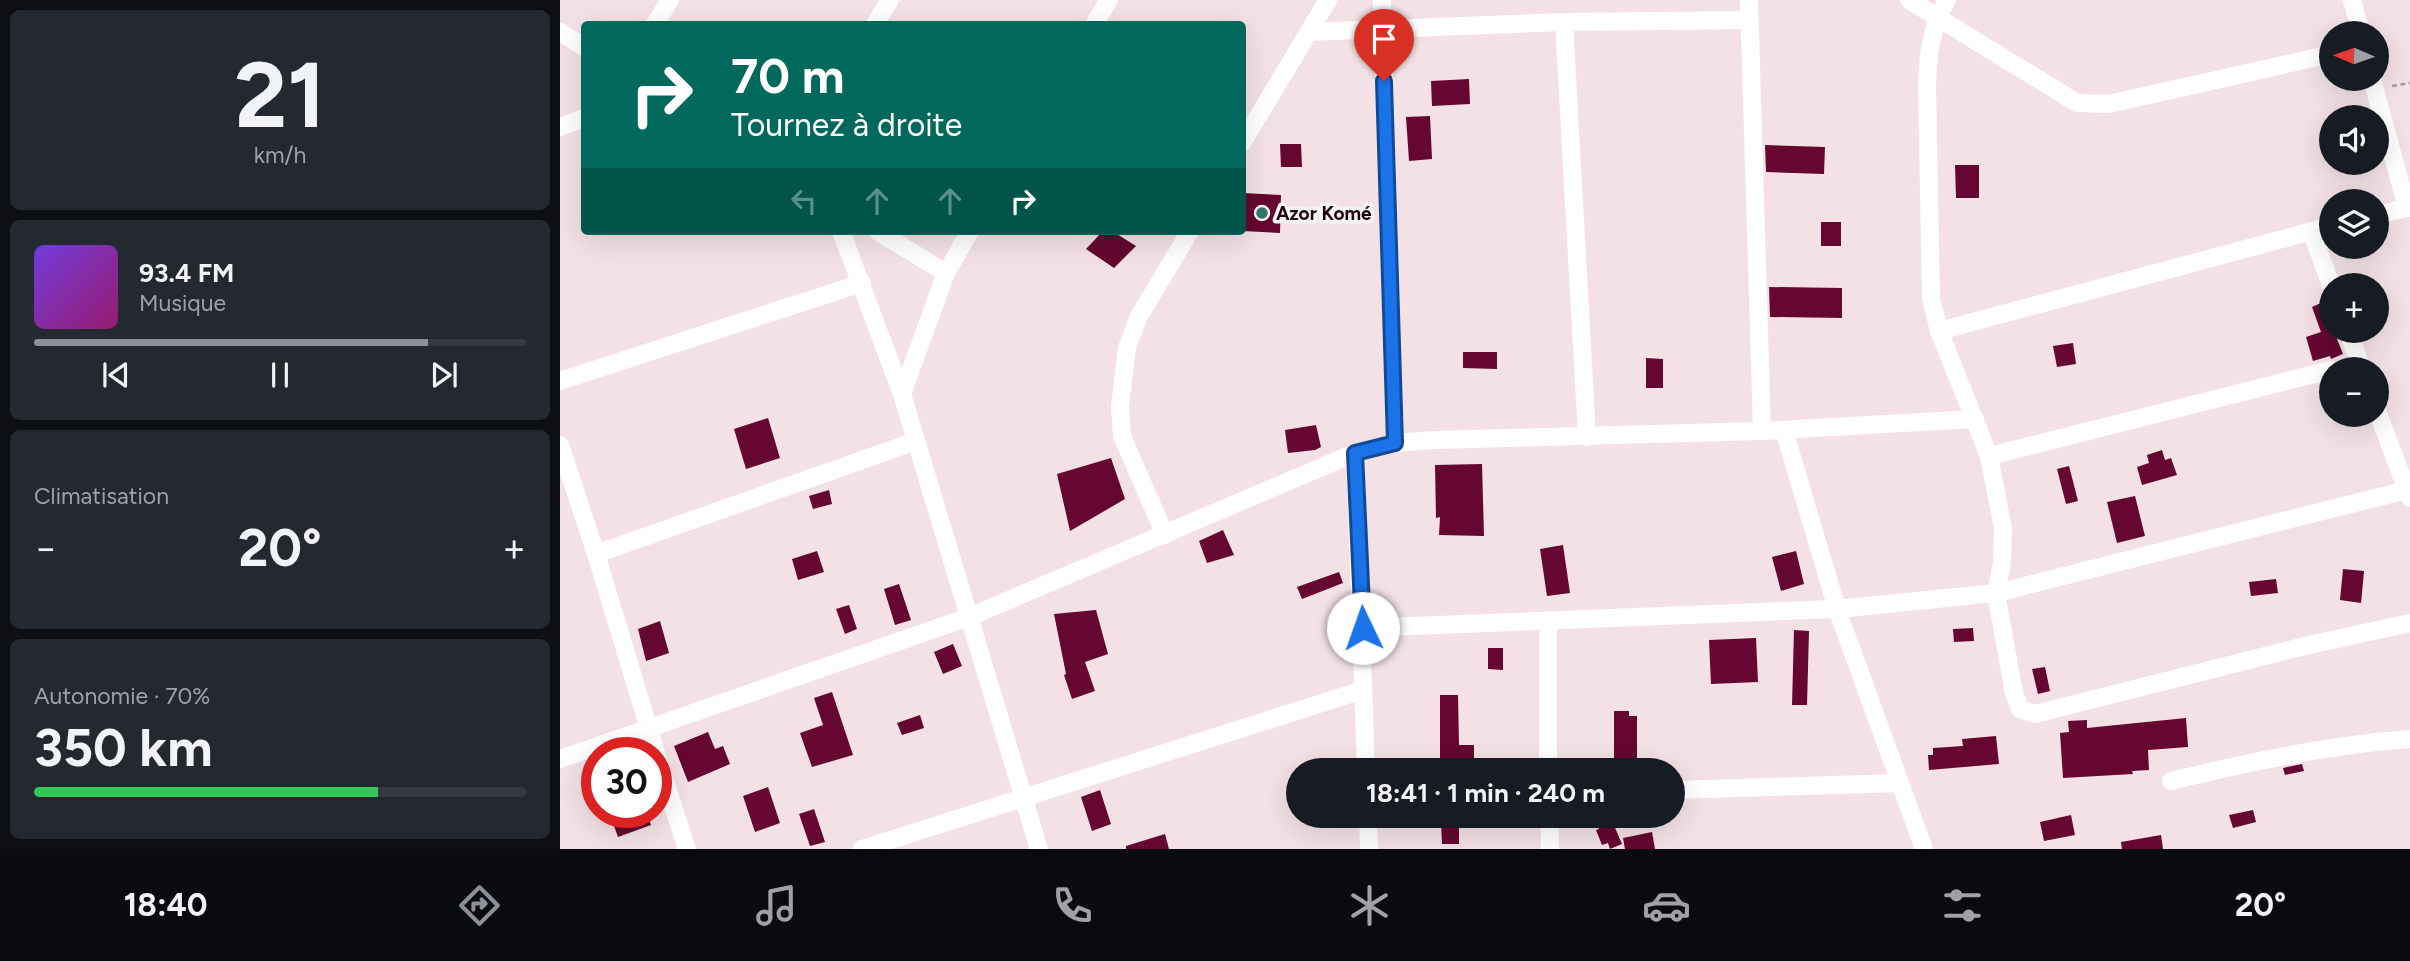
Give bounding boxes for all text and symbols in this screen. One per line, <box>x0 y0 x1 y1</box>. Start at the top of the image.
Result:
pin <box>1354 9 1414 81</box>
icon: arrive <box>1365 20 1403 58</box>
north arrow <box>2319 21 2389 91</box>
map controls <box>2319 21 2389 427</box>
text: 21 <box>234 41 326 150</box>
text: 70 m <box>731 46 844 105</box>
icon: right <box>616 49 707 140</box>
button: sound <box>2319 105 2389 175</box>
text: Tournez à droite <box>731 106 962 144</box>
text: km/h <box>254 141 306 169</box>
icon: left <box>785 182 823 220</box>
icon: ahead <box>858 182 896 220</box>
icon: ahead <box>931 182 969 220</box>
icon: right <box>1004 182 1042 220</box>
button: layers <box>2319 189 2389 259</box>
place label: Azor Komé <box>1276 202 1372 225</box>
marker: Azor Komé <box>1254 205 1270 221</box>
text: 93.4 FM <box>139 257 234 289</box>
button: + <box>2319 273 2389 343</box>
text: Musique <box>139 289 226 317</box>
icon: previous <box>97 356 135 394</box>
icon: pause <box>261 356 299 394</box>
icon: next <box>425 356 463 394</box>
button: − <box>2319 357 2389 427</box>
text: Climatisation <box>34 482 169 510</box>
text: 20° <box>238 517 322 579</box>
text: − <box>34 525 58 571</box>
text: + <box>502 525 526 571</box>
position arrow <box>1326 591 1400 665</box>
text: Autonomie · 70% <box>34 682 210 710</box>
text: 350 km <box>34 717 213 779</box>
speed limit sign: 30 <box>581 737 672 828</box>
text: 18:41 · 1 min · 240 m <box>1366 777 1605 809</box>
icon: directions <box>455 881 504 930</box>
icon: music <box>752 881 801 930</box>
icon: phone <box>1048 881 1097 930</box>
icon: climate <box>1345 881 1394 930</box>
icon: car <box>1642 881 1691 930</box>
icon: filters <box>1938 881 1987 930</box>
text: 18:40 <box>124 886 208 924</box>
text: 20° <box>2235 886 2286 924</box>

